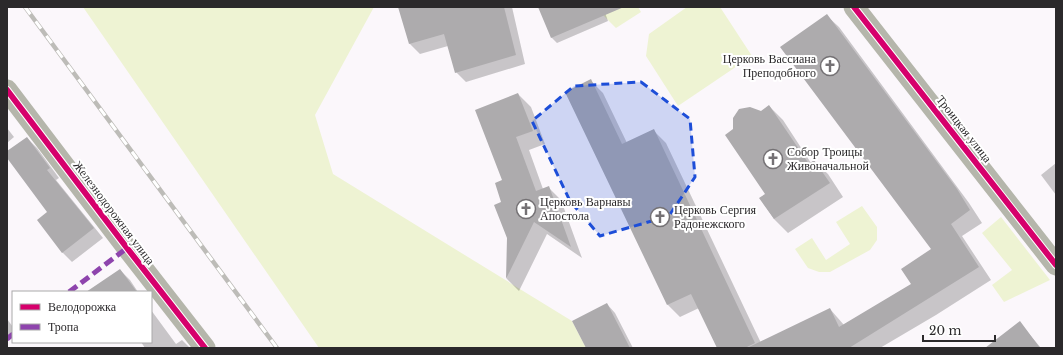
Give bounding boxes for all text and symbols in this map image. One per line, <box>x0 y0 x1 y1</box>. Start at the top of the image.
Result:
place label: Церковь Вассиана Преподобного <box>723 51 817 80</box>
church icon: Церковь Вассиана Преподобного <box>819 55 841 77</box>
street label: Троицкая улица <box>933 92 996 166</box>
place label: Собор Троицы Живоначальной <box>787 144 869 173</box>
church icon: Собор Троицы Живоначальной <box>762 148 784 170</box>
street label: Железнодорожная улица <box>70 158 159 268</box>
place label: Церковь Варнавы Апостола <box>540 194 631 223</box>
church icon: Церковь Варнавы Апостола <box>515 198 537 220</box>
place label: Церковь Сергия Радонежского <box>674 202 757 231</box>
church icon: Церковь Сергия Радонежского <box>649 206 671 228</box>
legend <box>12 291 152 343</box>
text: Велодорожка <box>48 299 117 314</box>
scale bar <box>923 317 995 343</box>
text: Тропа <box>48 319 79 334</box>
text: 20 m <box>929 323 961 338</box>

